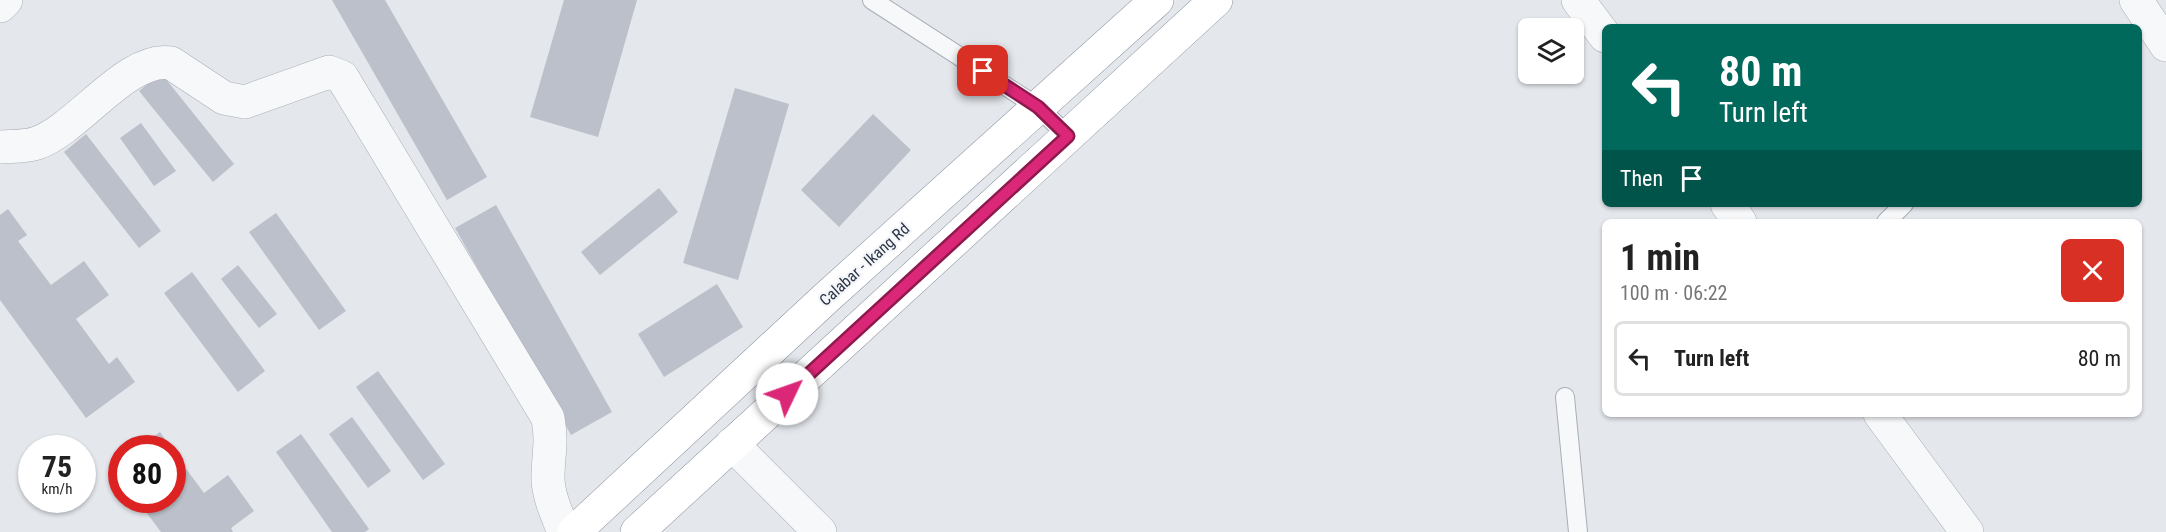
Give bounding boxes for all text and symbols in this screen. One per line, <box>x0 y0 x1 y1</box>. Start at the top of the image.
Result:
map controls <box>1518 18 1584 84</box>
button: layers <box>1518 18 1584 84</box>
pin <box>957 45 1008 96</box>
text: 80 m <box>1719 47 1802 96</box>
icon: left <box>1620 48 1698 126</box>
icon: arrive <box>966 54 999 87</box>
text: Turn left <box>1719 97 1808 129</box>
icon: arrive <box>1675 162 1708 195</box>
text: Then <box>1620 166 1663 191</box>
street label: Calabar - Ikang Rd <box>815 219 913 310</box>
text: 1 min <box>1620 237 1700 279</box>
button: close <box>2061 239 2124 302</box>
text: 100 m · 06:22 <box>1620 281 1727 305</box>
icon: left <box>1623 342 1656 375</box>
text: Turn left <box>1674 346 1749 371</box>
text: 80 m <box>2078 346 2121 371</box>
position arrow <box>755 362 819 426</box>
speed limit sign: 80 <box>108 435 186 513</box>
text: 75 <box>42 449 72 484</box>
text: km/h <box>42 480 72 498</box>

